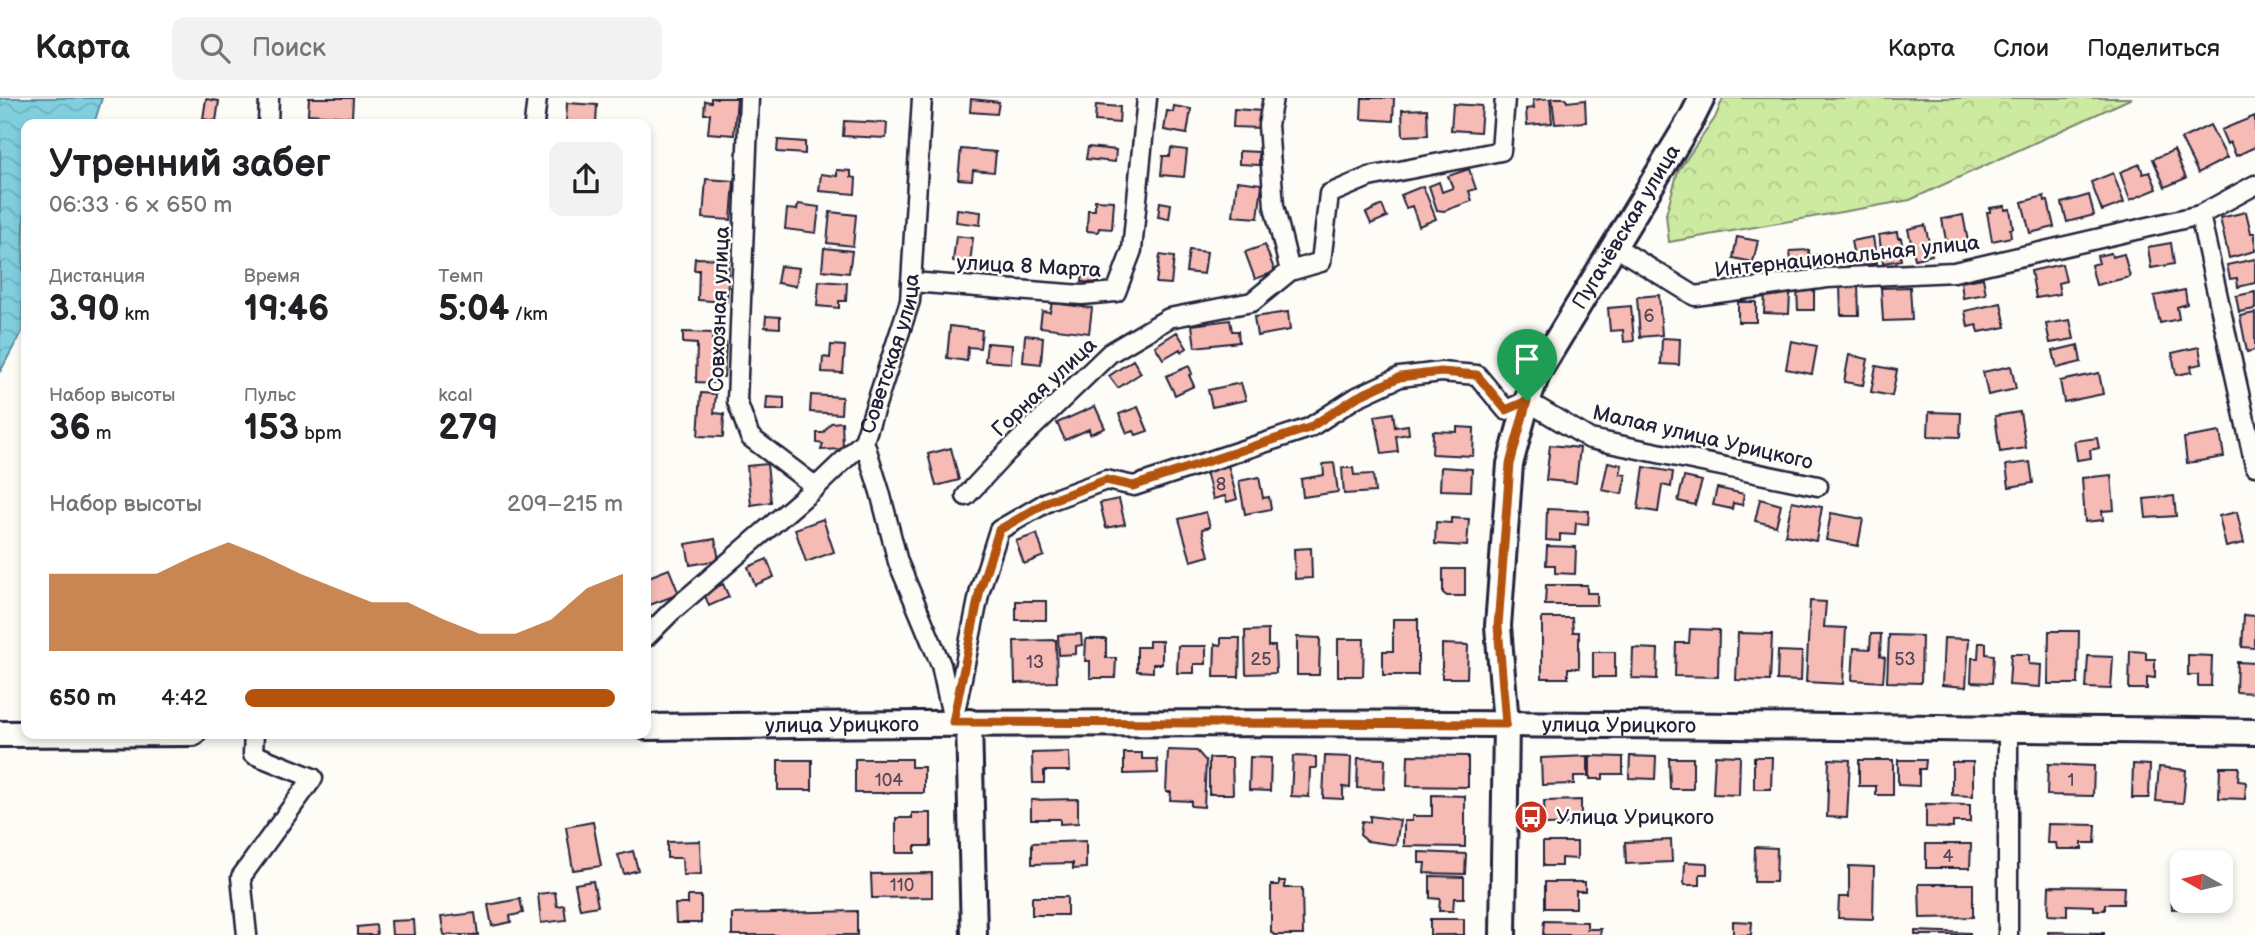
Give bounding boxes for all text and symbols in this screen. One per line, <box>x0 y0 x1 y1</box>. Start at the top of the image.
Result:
search box <box>172 17 662 80</box>
text: Карта <box>35 28 130 68</box>
icon: search <box>196 29 234 67</box>
text: Поиск <box>252 33 326 64</box>
text: Карта <box>1888 34 1955 63</box>
text: Слои <box>1993 34 2049 63</box>
text: Поделиться <box>2087 34 2220 63</box>
street label: Пугачёвская улица <box>1567 140 1686 314</box>
text: Утренний забег <box>49 142 331 187</box>
button: share <box>549 142 623 216</box>
text: 06:33 · 6 × 650 m <box>49 191 232 219</box>
street label: Совхозная улица <box>704 225 735 392</box>
street label: Интернациональная улица <box>1713 230 1981 283</box>
street label: улица 8 Марта <box>956 250 1103 283</box>
text: Дистанция <box>49 265 145 288</box>
text: Время <box>244 265 300 288</box>
text: Темп <box>438 265 483 288</box>
street label: Советская улица <box>855 272 925 437</box>
text: 3.90 <box>49 288 119 331</box>
text: 19:46 <box>244 288 329 331</box>
text: 5:04 <box>438 288 509 331</box>
text: km <box>119 303 150 326</box>
text: /km <box>509 303 548 326</box>
house number: 6 <box>1644 306 1655 327</box>
pin <box>1497 329 1557 401</box>
street label: Горная улица <box>987 332 1102 442</box>
icon: arrive <box>1508 340 1546 378</box>
text: Набор высоты <box>49 384 175 407</box>
text: Пульс <box>244 384 296 407</box>
text: kcal <box>438 384 472 407</box>
street label: Малая улица Урицкого <box>1590 400 1816 475</box>
text: 36 <box>49 407 91 450</box>
text: 153 <box>244 407 299 450</box>
text: 279 <box>438 407 498 450</box>
text: m <box>91 422 112 445</box>
text: bpm <box>299 422 342 445</box>
house number: 8 <box>1216 474 1226 495</box>
text: Набор высоты <box>49 490 202 518</box>
text: 209–215 m <box>507 490 623 518</box>
house number: 25 <box>1251 649 1271 670</box>
house number: 53 <box>1894 649 1916 670</box>
house number: 13 <box>1026 652 1044 673</box>
text: 650 m <box>49 684 116 712</box>
text: 4:42 <box>161 684 207 712</box>
street label: улица Урицкого <box>765 712 919 738</box>
street label: улица Урицкого <box>1542 712 1696 739</box>
house number: 104 <box>875 770 903 791</box>
house number: 1 <box>2068 770 2074 791</box>
bus stop icon: Улица Урицкого <box>1512 798 1550 836</box>
place label: Улица Урицкого <box>1556 805 1714 830</box>
house number: 4 <box>1943 846 1954 867</box>
north arrow <box>2170 850 2233 914</box>
map controls <box>2170 850 2233 913</box>
house number: 110 <box>890 875 914 896</box>

